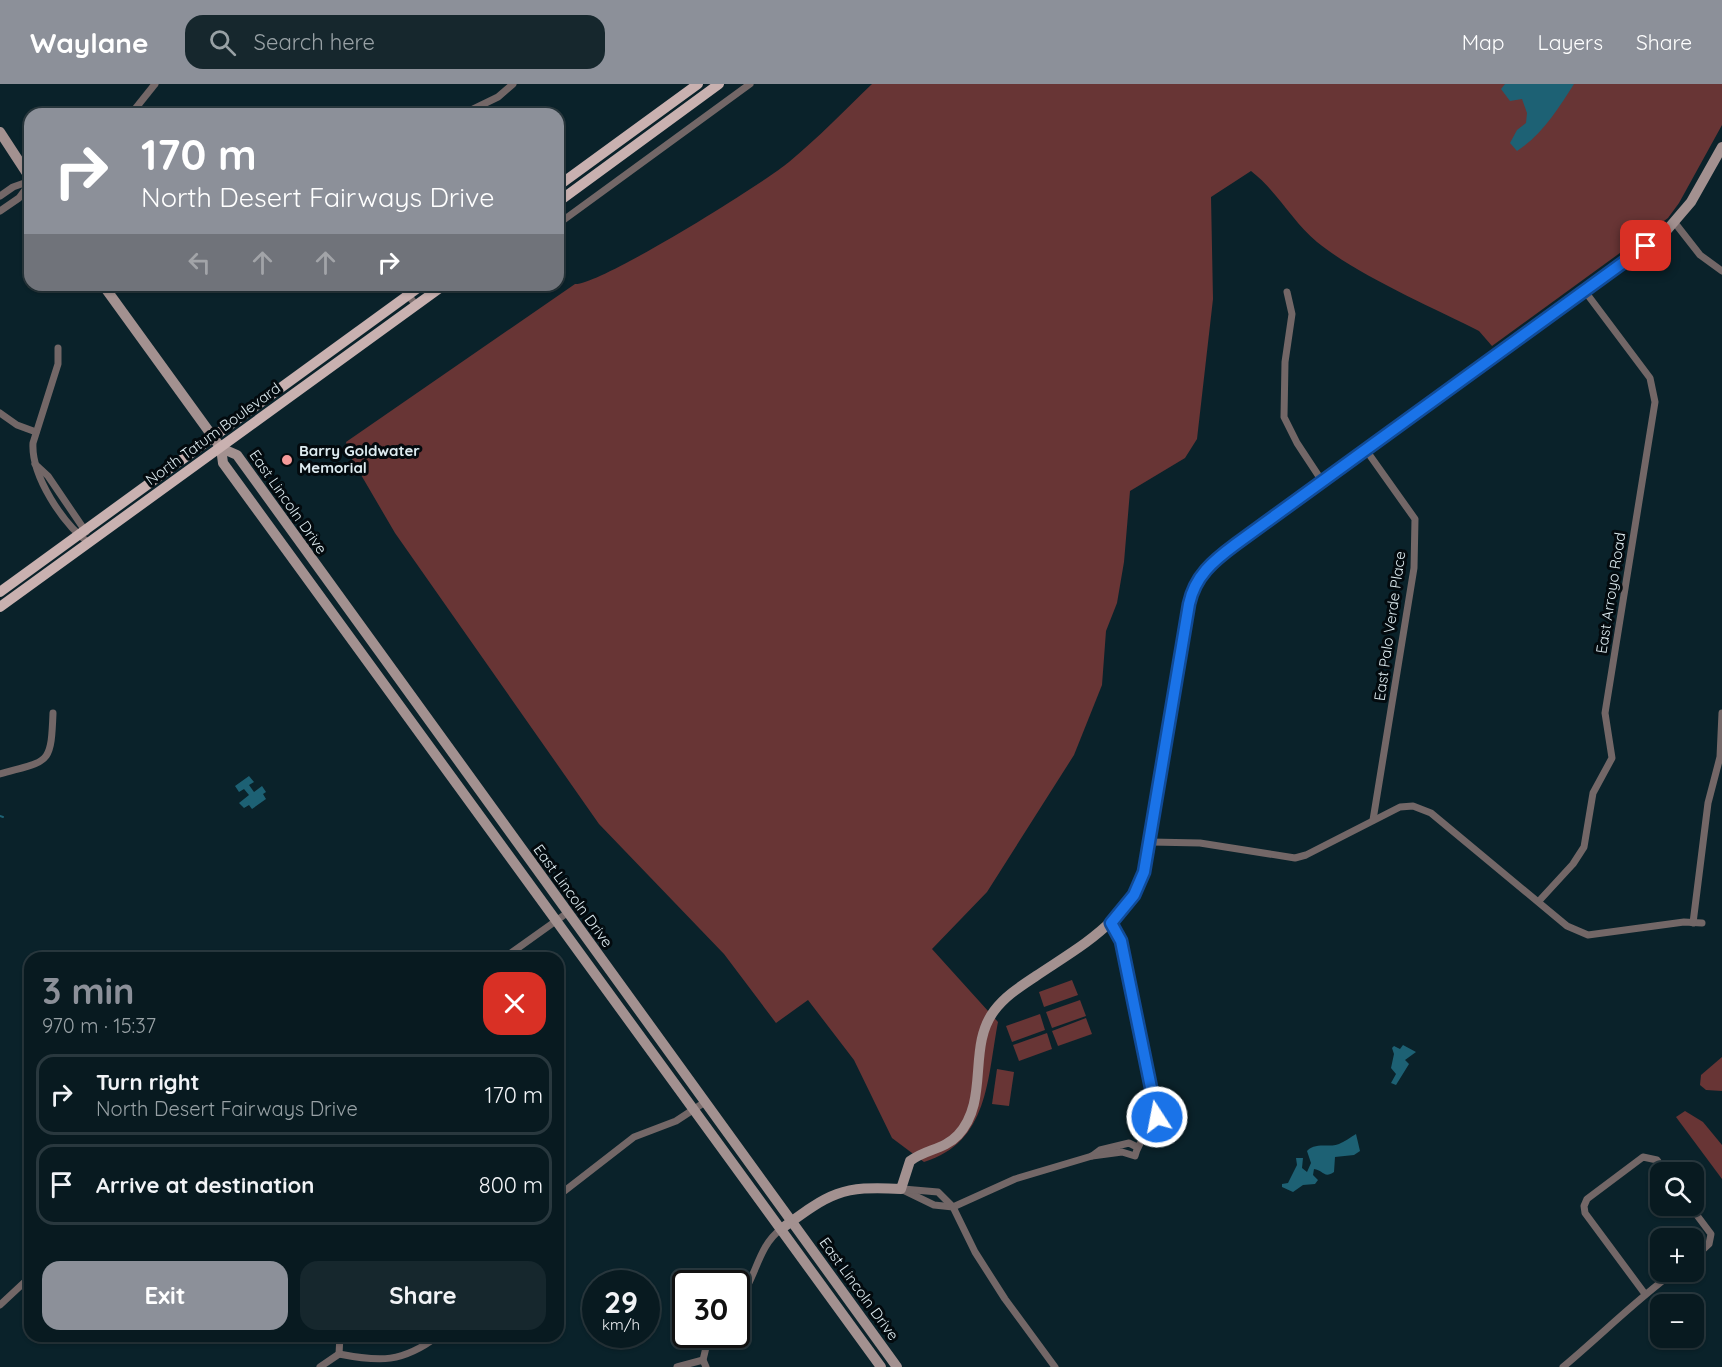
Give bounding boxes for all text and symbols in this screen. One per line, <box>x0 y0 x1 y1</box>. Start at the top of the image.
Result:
search box <box>185 15 605 69</box>
text: Waylane <box>30 25 149 60</box>
icon: search <box>206 26 239 59</box>
text: Search here <box>254 28 375 56</box>
text: Map <box>1462 29 1505 55</box>
text: Layers <box>1538 29 1603 55</box>
text: Share <box>1636 29 1692 55</box>
text: 170 m <box>141 128 257 181</box>
icon: right <box>42 132 120 210</box>
text: North Desert Fairways Drive <box>141 180 494 214</box>
pin <box>1620 220 1671 271</box>
icon: arrive <box>1629 229 1662 262</box>
icon: left <box>183 246 216 279</box>
icon: ahead <box>246 246 279 279</box>
icon: ahead <box>309 246 342 279</box>
icon: right <box>372 246 405 279</box>
street label: North Tatum Boulevard <box>142 378 284 489</box>
place label: Barry Goldwater Memorial <box>299 441 420 477</box>
street label: East Lincoln Drive <box>245 446 331 557</box>
marker: Barry Goldwater Memorial <box>280 453 294 467</box>
street label: East Arroyo Road <box>1592 531 1629 655</box>
street label: East Palo Verde Place <box>1370 550 1409 702</box>
street label: East Lincoln Drive <box>530 840 617 951</box>
text: 3 min <box>42 968 135 1013</box>
button: close <box>483 972 546 1035</box>
text: 970 m · 15:37 <box>42 1013 156 1038</box>
text: Turn right <box>96 1068 200 1096</box>
icon: right <box>45 1078 78 1111</box>
text: 170 m <box>484 1081 543 1109</box>
position arrow <box>1125 1085 1189 1149</box>
text: North Desert Fairways Drive <box>96 1096 358 1121</box>
map controls <box>1650 1162 1704 1348</box>
button: search <box>1650 1162 1704 1216</box>
icon: arrive <box>45 1168 78 1201</box>
text: Arrive at destination <box>96 1171 314 1199</box>
text: 800 m <box>479 1171 543 1199</box>
button: + <box>1650 1228 1704 1282</box>
street label: East Lincoln Drive <box>816 1233 903 1344</box>
button: Exit <box>42 1261 288 1330</box>
button: Share <box>300 1261 546 1330</box>
speed limit sign: 30 <box>672 1270 750 1348</box>
text: 29 <box>604 1283 638 1321</box>
button: − <box>1650 1294 1704 1348</box>
text: km/h <box>602 1315 640 1334</box>

